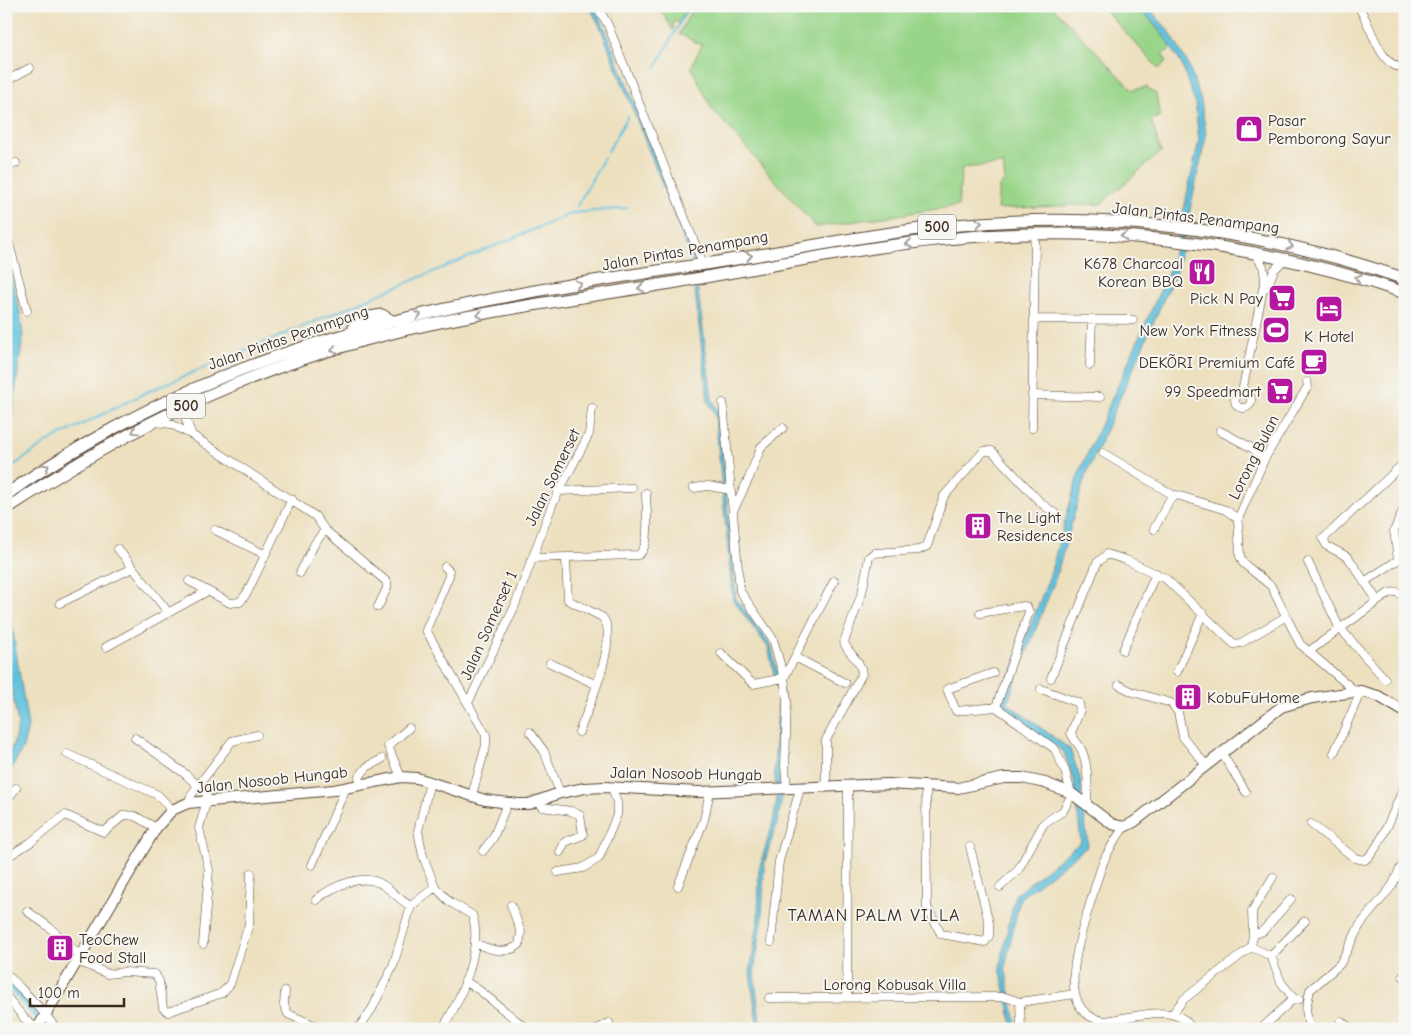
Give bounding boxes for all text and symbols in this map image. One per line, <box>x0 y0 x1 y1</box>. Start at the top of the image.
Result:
place label: Pasar Pemborong Sayur <box>1268 112 1391 148</box>
shop icon: Pasar Pemborong Sayur <box>1234 114 1264 144</box>
street label: Jalan Pintas Penampang <box>1111 199 1280 237</box>
road number: 500 <box>918 214 956 240</box>
one-way arrow <box>976 218 984 229</box>
street label: Jalan Pintas Penampang <box>601 228 769 274</box>
one-way arrow <box>1120 230 1128 241</box>
one-way arrow <box>905 238 913 249</box>
one-way arrow <box>1285 240 1294 251</box>
one-way arrow <box>745 251 754 261</box>
place label: K678 Charcoal Korean BBQ <box>1084 255 1183 291</box>
restaurant icon: K678 Charcoal Korean BBQ <box>1187 257 1217 287</box>
one-way arrow <box>1355 274 1363 284</box>
one-way arrow <box>573 280 582 290</box>
one-way arrow <box>636 283 645 293</box>
supermarket icon: Pick N Pay <box>1267 283 1297 313</box>
place label: Pick N Pay <box>1190 290 1264 308</box>
hotel icon: K Hotel <box>1314 294 1344 324</box>
street label: Jalan Pintas Penampang <box>206 302 371 374</box>
one-way arrow <box>414 310 423 321</box>
one-way arrow <box>476 310 485 320</box>
sports icon: New York Fitness <box>1261 315 1291 345</box>
place label: New York Fitness <box>1139 322 1257 340</box>
place label: K Hotel <box>1304 328 1354 346</box>
one-way arrow <box>330 344 338 354</box>
cafe icon: DEKÕRI Premium Café <box>1299 347 1329 377</box>
place label: DEKÕRI Premium Café <box>1139 354 1295 372</box>
supermarket icon: 99 Speedmart <box>1265 376 1295 406</box>
place label: 99 Speedmart <box>1164 383 1261 401</box>
road number: 500 <box>167 394 205 418</box>
street label: Lorong Bulan <box>1225 412 1283 503</box>
one-way arrow <box>131 425 140 435</box>
street label: Jalan Somerset <box>522 426 584 529</box>
one-way arrow <box>41 464 50 474</box>
place label: The Light Residences <box>997 509 1073 545</box>
building icon: The Light Residences <box>963 511 993 541</box>
street label: Jalan Somerset 1 <box>457 568 521 683</box>
building icon: KobuFuHome <box>1173 682 1203 712</box>
place label: KobuFuHome <box>1207 689 1300 707</box>
street label: Jalan Nosoob Hungab <box>196 763 348 797</box>
street label: Jalan Nosoob Hungab <box>610 764 762 784</box>
district label: TAMAN PALM VILLA <box>788 905 960 926</box>
place label: TeoChew Food Stall <box>79 931 146 967</box>
building icon: TeoChew Food Stall <box>45 933 75 963</box>
scale bar <box>30 975 124 1007</box>
street label: Lorong Kobusak Villa <box>824 976 967 994</box>
text: 100 m <box>38 984 80 1002</box>

